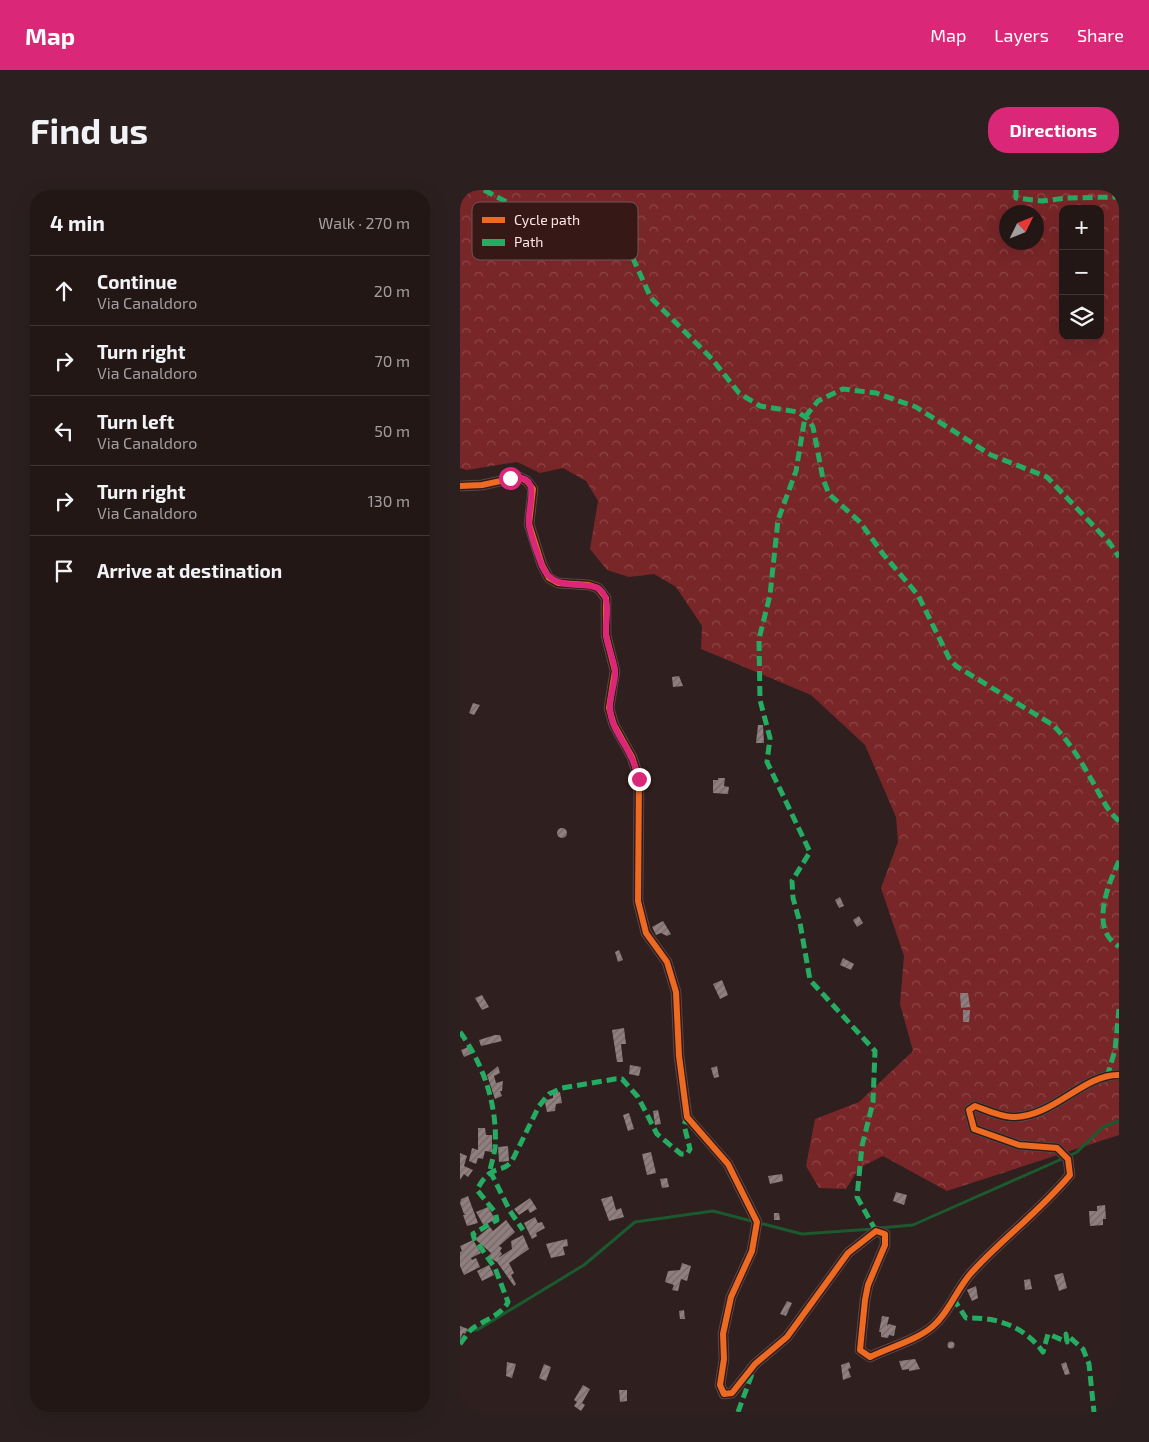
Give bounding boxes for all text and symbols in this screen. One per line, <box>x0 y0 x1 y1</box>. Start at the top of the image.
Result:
text: Map <box>25 21 75 50</box>
text: Map <box>930 24 966 46</box>
text: Layers <box>994 24 1049 46</box>
text: Share <box>1077 24 1124 46</box>
button: Directions <box>988 107 1119 153</box>
text: Find us <box>30 109 148 151</box>
legend <box>472 202 638 260</box>
north arrow <box>999 205 1044 250</box>
map controls <box>1059 205 1104 340</box>
button: + <box>1059 205 1104 250</box>
text: 4 min <box>50 210 105 235</box>
text: Cycle path <box>514 211 580 228</box>
text: Walk · 270 m <box>318 213 410 232</box>
text: Path <box>514 233 543 250</box>
button: − <box>1059 250 1104 295</box>
text: Continue <box>97 270 177 293</box>
icon: ahead <box>50 277 78 305</box>
text: 20 m <box>374 281 410 300</box>
text: Via Canaldoro <box>97 293 197 312</box>
button: layers <box>1059 295 1104 340</box>
text: Turn right <box>97 340 185 363</box>
icon: right <box>50 347 78 375</box>
text: 70 m <box>375 351 410 370</box>
text: Via Canaldoro <box>97 363 197 382</box>
text: Turn left <box>97 410 174 433</box>
icon: left <box>50 417 78 445</box>
text: 50 m <box>374 421 410 440</box>
text: Via Canaldoro <box>97 433 197 452</box>
route start <box>499 467 522 490</box>
text: Turn right <box>97 480 185 503</box>
icon: right <box>50 487 78 515</box>
text: 130 m <box>368 491 410 510</box>
text: Via Canaldoro <box>97 503 197 522</box>
icon: arrive <box>50 557 78 585</box>
text: Arrive at destination <box>97 559 282 582</box>
route end <box>628 768 651 791</box>

